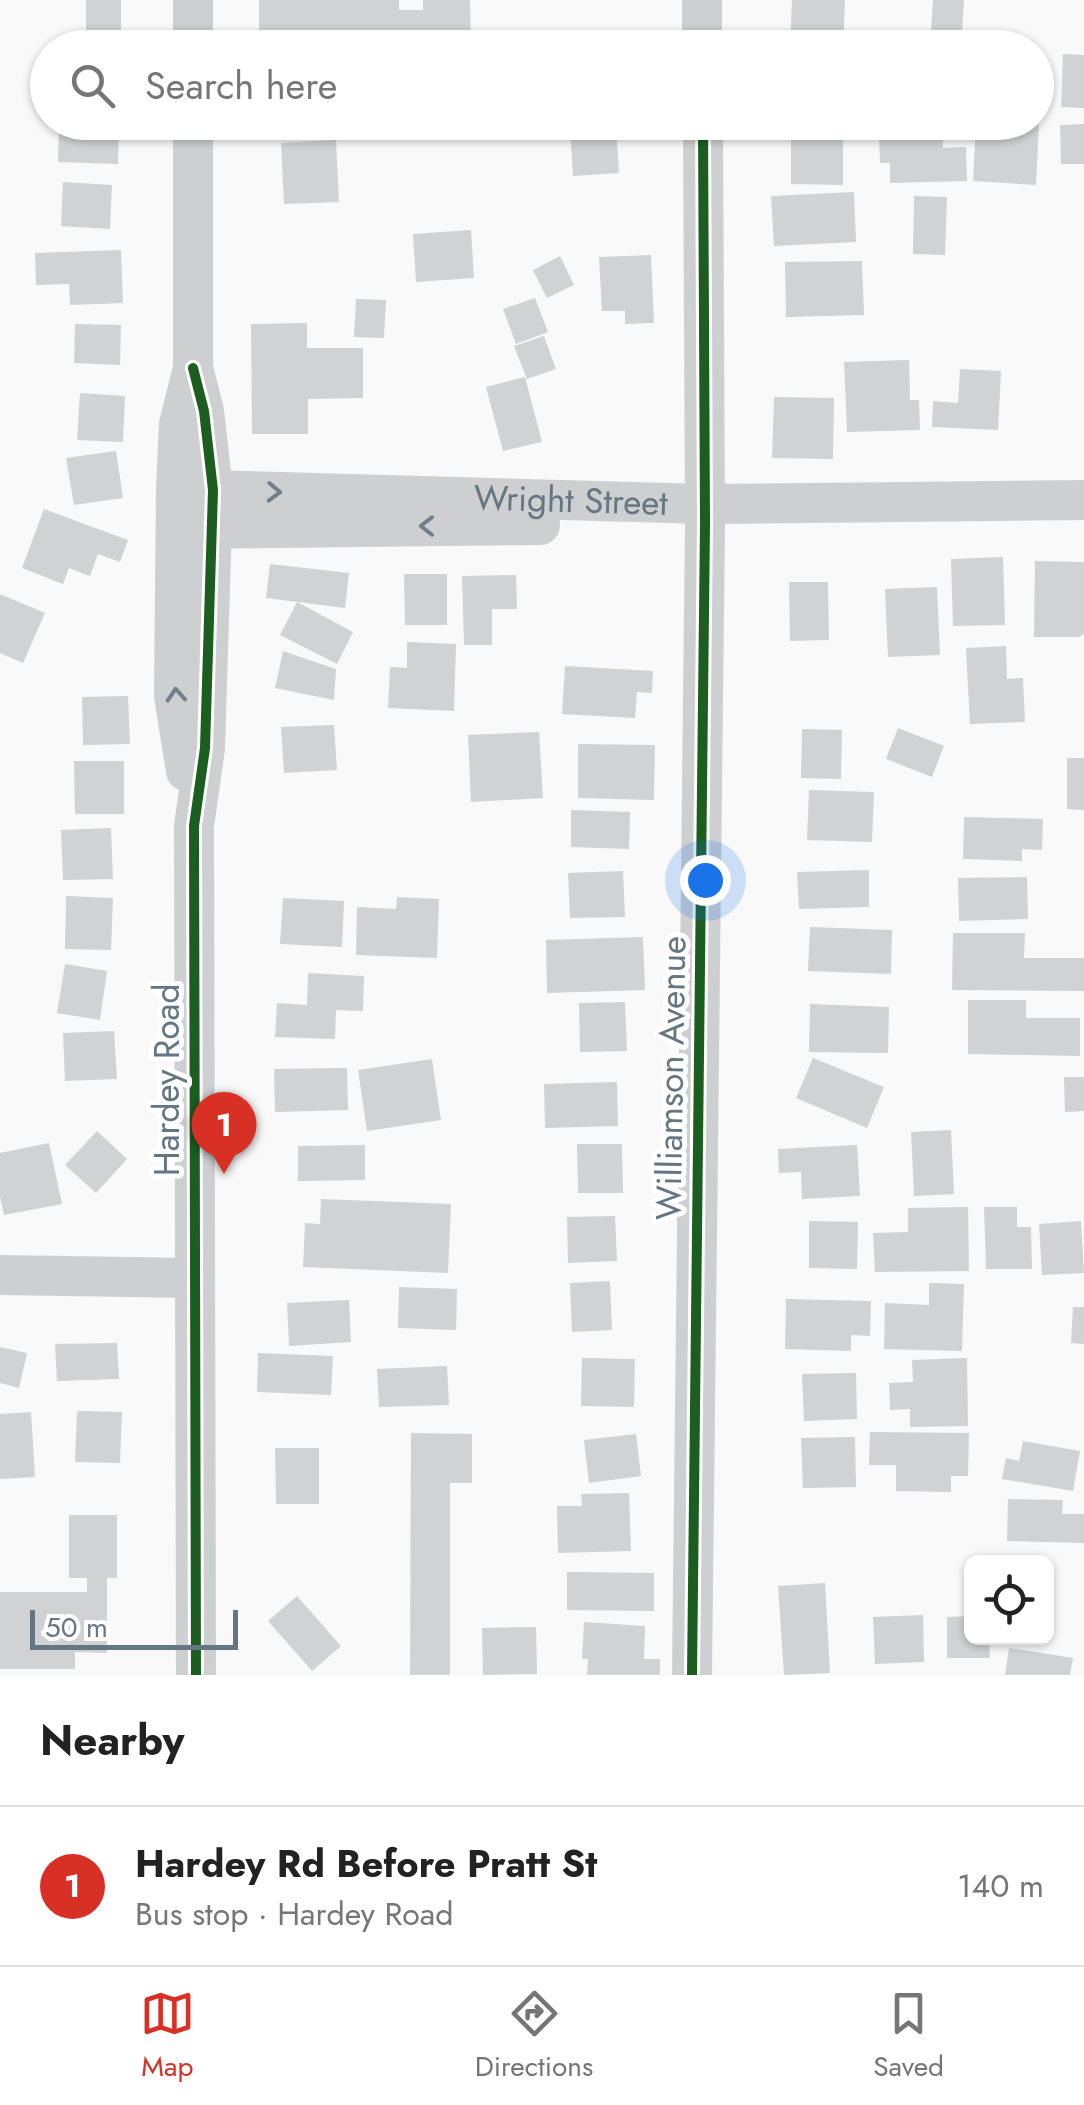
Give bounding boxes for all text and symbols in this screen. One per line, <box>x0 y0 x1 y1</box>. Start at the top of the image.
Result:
search box <box>30 30 1054 140</box>
icon: search <box>65 58 120 113</box>
text: Search here <box>145 58 337 113</box>
street label: Wright Street <box>473 472 669 528</box>
one-way arrow <box>266 481 282 502</box>
one-way arrow <box>418 515 434 537</box>
one-way arrow <box>165 686 187 702</box>
your location <box>680 855 731 906</box>
street label: Williamson Avenue <box>644 935 698 1221</box>
street label: Hardey Road <box>142 984 192 1176</box>
pin: 1 <box>192 1092 256 1174</box>
map controls <box>964 1555 1054 1645</box>
button: locate <box>964 1555 1054 1645</box>
scale bar <box>30 1605 238 1650</box>
text: 50 m <box>45 1607 108 1648</box>
text: Nearby <box>40 1710 184 1771</box>
text: Hardey Rd Before Pratt St <box>135 1836 597 1891</box>
text: 1 <box>64 1863 81 1909</box>
text: 140 m <box>957 1863 1044 1909</box>
text: Bus stop · Hardey Road <box>135 1891 453 1937</box>
tab: Map <box>140 1986 195 2087</box>
tab: Directions <box>475 1986 593 2087</box>
tab: Saved <box>873 1986 944 2087</box>

